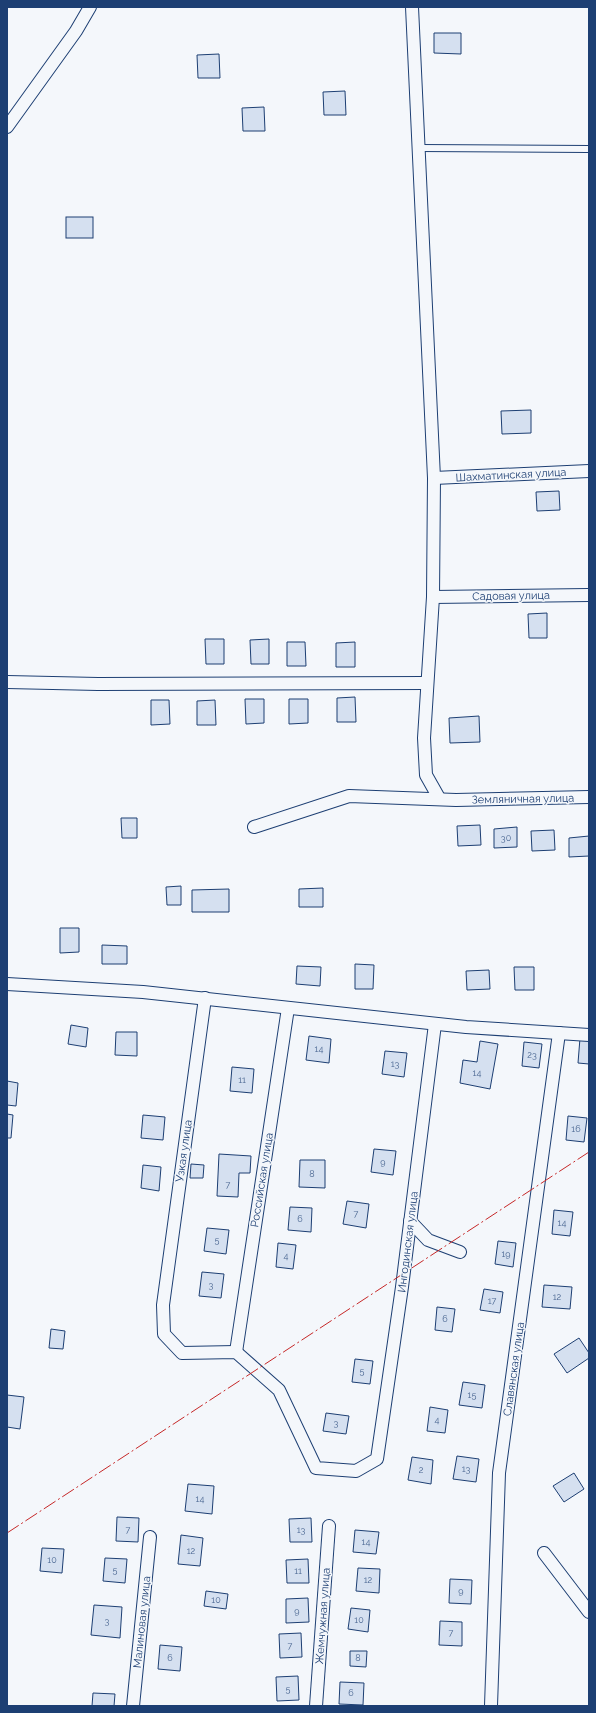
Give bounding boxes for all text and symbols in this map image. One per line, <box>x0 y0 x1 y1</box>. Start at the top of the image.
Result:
street label: Шахматинская улица <box>455 466 567 484</box>
street label: Садовая улица <box>472 589 550 603</box>
street label: Земляничная улица <box>472 792 574 806</box>
house number: 30 <box>501 833 512 843</box>
house number: 14 <box>315 1044 323 1054</box>
house number: 23 <box>527 1050 537 1060</box>
house number: 13 <box>391 1059 400 1069</box>
house number: 14 <box>473 1068 481 1078</box>
house number: 11 <box>238 1075 246 1085</box>
street label: Узкая улица <box>173 1119 195 1183</box>
house number: 16 <box>571 1124 581 1134</box>
street label: Российская улица <box>248 1132 276 1228</box>
house number: 9 <box>380 1157 386 1167</box>
house number: 8 <box>309 1169 315 1179</box>
house number: 7 <box>226 1180 231 1190</box>
street label: Ингодинская улица <box>395 1191 421 1293</box>
house number: 7 <box>354 1209 359 1219</box>
house number: 6 <box>297 1214 303 1224</box>
house number: 14 <box>558 1218 566 1228</box>
house number: 5 <box>215 1235 220 1245</box>
house number: 19 <box>501 1249 511 1259</box>
house number: 4 <box>284 1251 289 1261</box>
house number: 3 <box>209 1280 214 1290</box>
house number: 12 <box>553 1292 562 1302</box>
house number: 17 <box>488 1296 496 1306</box>
house number: 6 <box>442 1314 448 1324</box>
street label: Славянская улица <box>501 1321 527 1417</box>
house number: 5 <box>360 1366 365 1376</box>
house number: 15 <box>468 1390 476 1400</box>
house number: 4 <box>435 1415 440 1425</box>
house number: 3 <box>334 1418 339 1428</box>
house number: 13 <box>462 1464 471 1474</box>
house number: 2 <box>419 1465 424 1475</box>
house number: 14 <box>196 1494 204 1504</box>
house number: 7 <box>126 1525 131 1535</box>
house number: 13 <box>297 1525 306 1535</box>
house number: 14 <box>362 1537 370 1547</box>
house number: 12 <box>187 1546 196 1556</box>
house number: 10 <box>47 1555 57 1565</box>
house number: 5 <box>113 1565 118 1575</box>
house number: 11 <box>294 1566 302 1576</box>
street label: Жемчужная улица <box>313 1567 333 1665</box>
street label: Малиновая улица <box>131 1575 153 1669</box>
house number: 12 <box>364 1575 373 1585</box>
house number: 9 <box>458 1586 464 1596</box>
house number: 10 <box>211 1595 221 1605</box>
house number: 9 <box>294 1606 300 1616</box>
house number: 10 <box>354 1615 364 1625</box>
house number: 3 <box>105 1616 110 1626</box>
house number: 7 <box>449 1628 454 1638</box>
house number: 7 <box>288 1641 293 1651</box>
house number: 6 <box>167 1653 173 1663</box>
house number: 8 <box>355 1653 361 1663</box>
house number: 5 <box>286 1684 291 1694</box>
house number: 6 <box>348 1688 354 1698</box>

